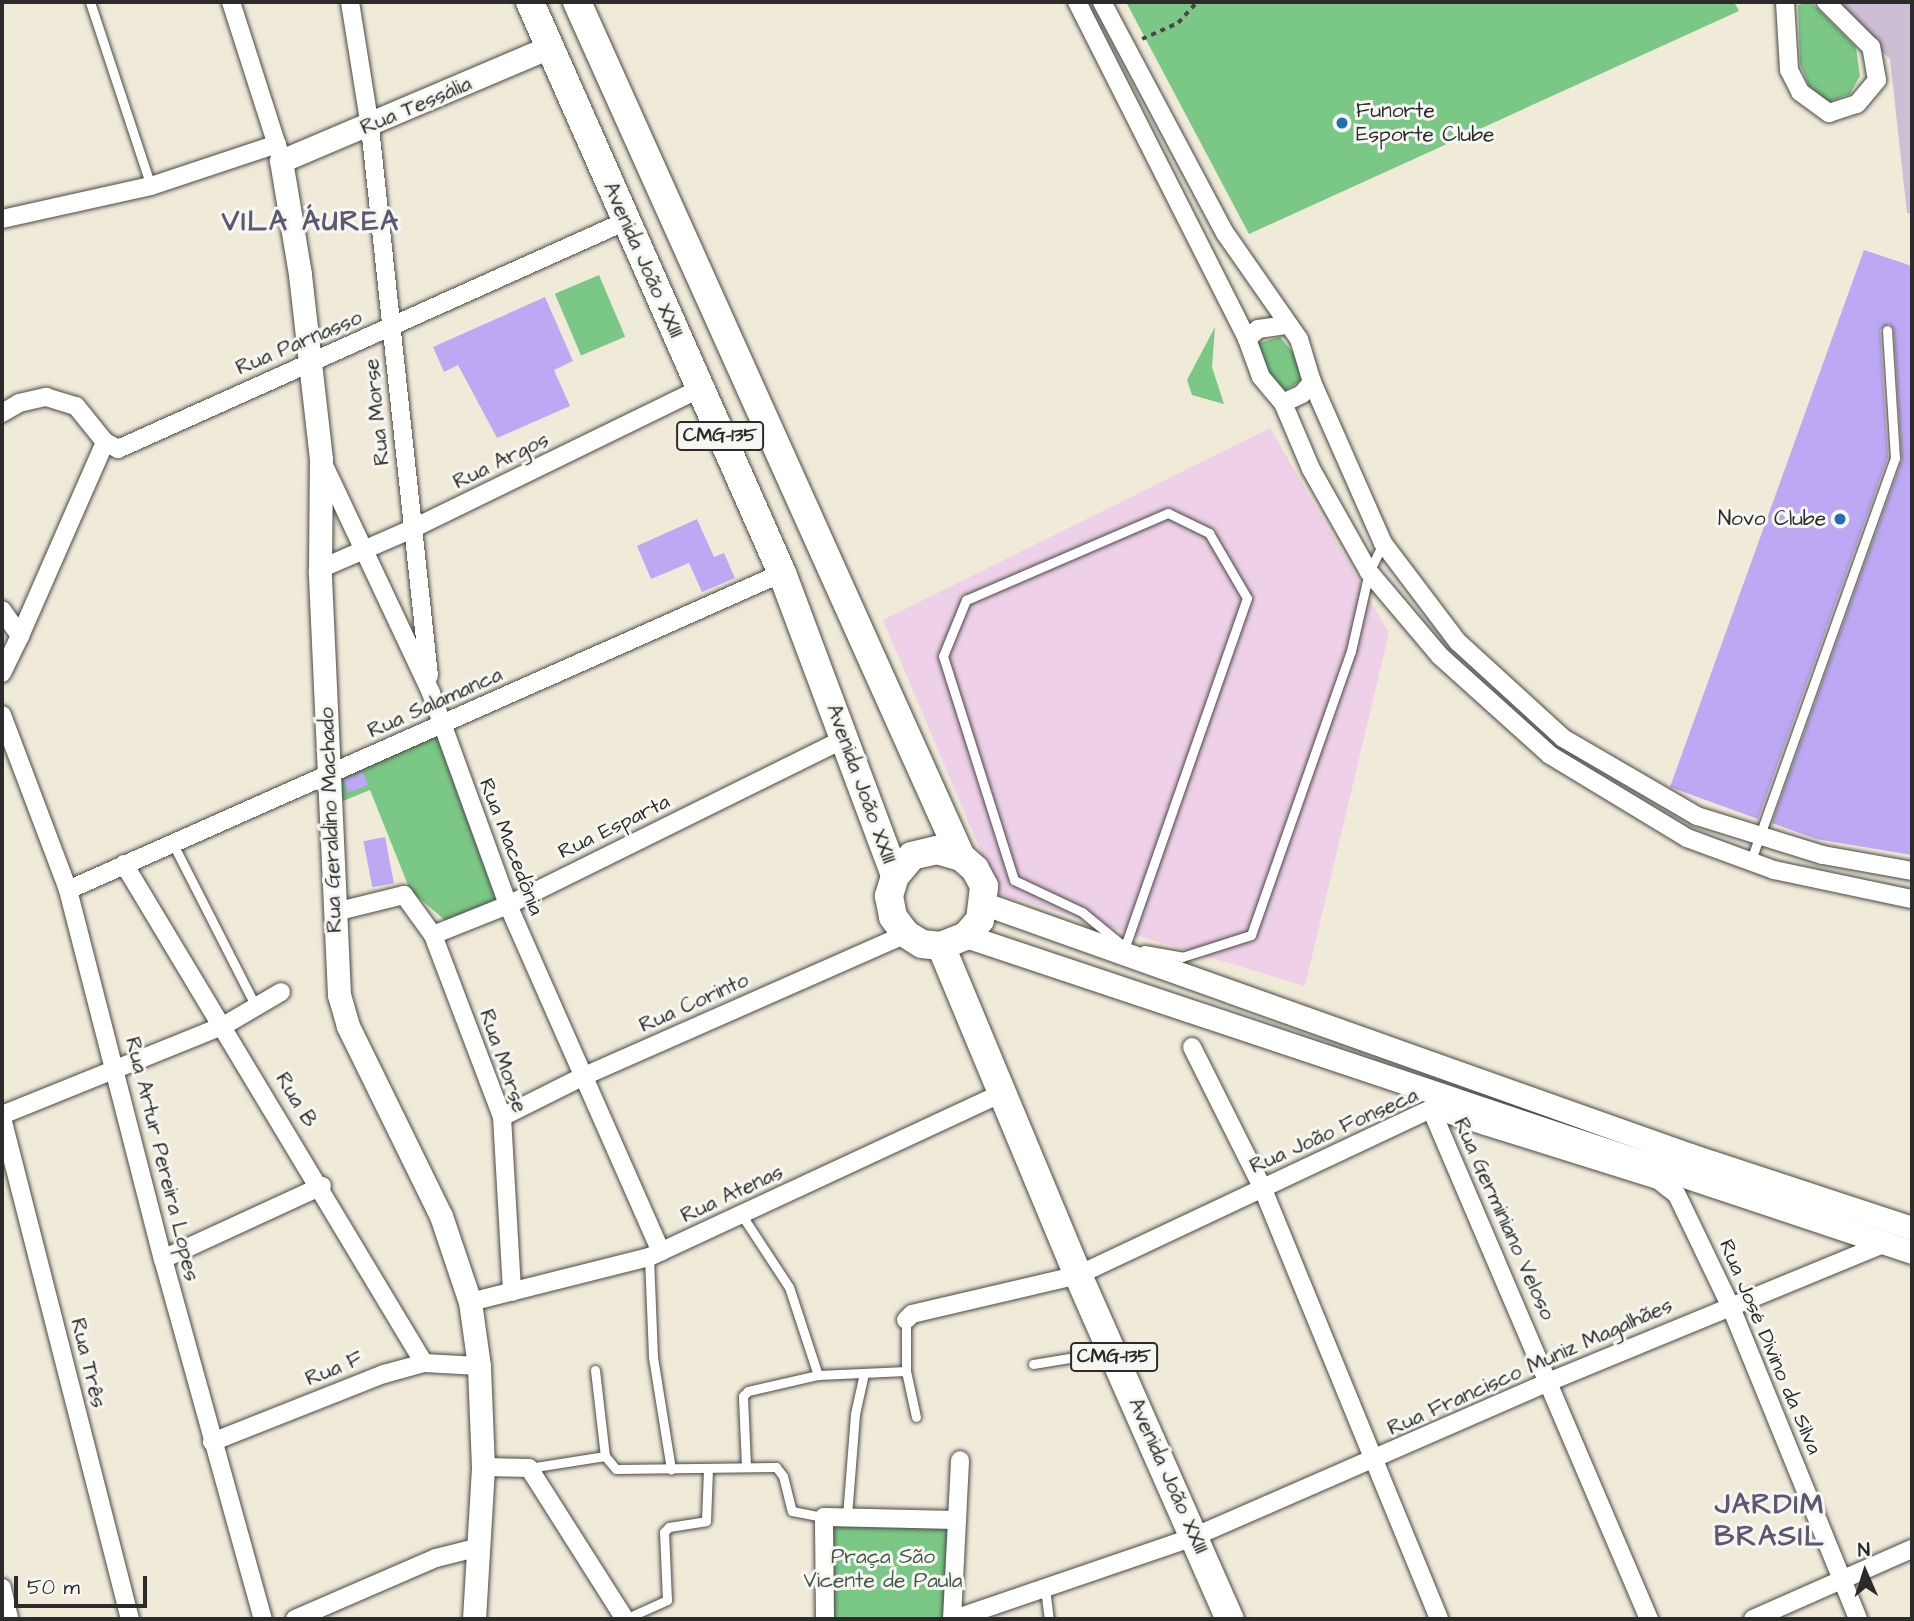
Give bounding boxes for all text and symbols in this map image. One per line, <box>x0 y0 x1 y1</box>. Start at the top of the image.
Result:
street label: Rua Tessália <box>357 71 475 141</box>
place label: Funorte Esporte Clube <box>1356 98 1494 148</box>
marker: Funorte Esporte Clube <box>1334 115 1350 131</box>
street label: Avenida João XXIII <box>597 178 689 342</box>
district label: VILA ÁUREA <box>223 205 399 239</box>
street label: Rua Parnasso <box>232 305 366 381</box>
street label: Rua Morse <box>359 357 395 467</box>
road number: CMG-135 <box>674 420 766 452</box>
street label: Rua Argos <box>449 427 553 495</box>
place label: Novo Clube <box>1718 506 1826 532</box>
marker: Novo Clube <box>1832 511 1848 527</box>
street label: Rua Salamanca <box>364 662 506 744</box>
street label: Avenida João XXIII <box>820 701 902 867</box>
street label: Rua Geraldino Machado <box>314 707 348 933</box>
street label: Rua Macedônia <box>473 775 549 919</box>
street label: Rua Esparta <box>554 789 674 865</box>
street label: Rua Corinto <box>635 968 753 1038</box>
street label: Rua Morse <box>474 1006 532 1116</box>
street label: Rua Artur Pereira Lopes <box>119 1034 205 1284</box>
street label: Rua B <box>270 1068 322 1132</box>
street label: Rua João Fonseca <box>1246 1083 1422 1179</box>
street label: Rua Germiniano Veloso <box>1448 1114 1560 1324</box>
street label: Rua Atenas <box>677 1159 787 1229</box>
street label: Rua José Divino da Silva <box>1713 1236 1827 1458</box>
street label: Rua Francisco Muniz Magalhães <box>1384 1293 1676 1441</box>
street label: Rua Três <box>65 1316 111 1410</box>
road number: CMG-135 <box>1068 1342 1160 1372</box>
street label: Rua F <box>302 1346 366 1392</box>
street label: Avenida João XXIII <box>1122 1394 1214 1558</box>
district label: JARDIM BRASIL <box>1715 1488 1825 1554</box>
north arrow <box>1830 1537 1900 1607</box>
text: N <box>1857 1537 1871 1564</box>
park label: Praça São Vicente de Paula <box>803 1544 963 1594</box>
scale bar <box>18 1562 150 1606</box>
text: 50 m <box>27 1573 80 1602</box>

